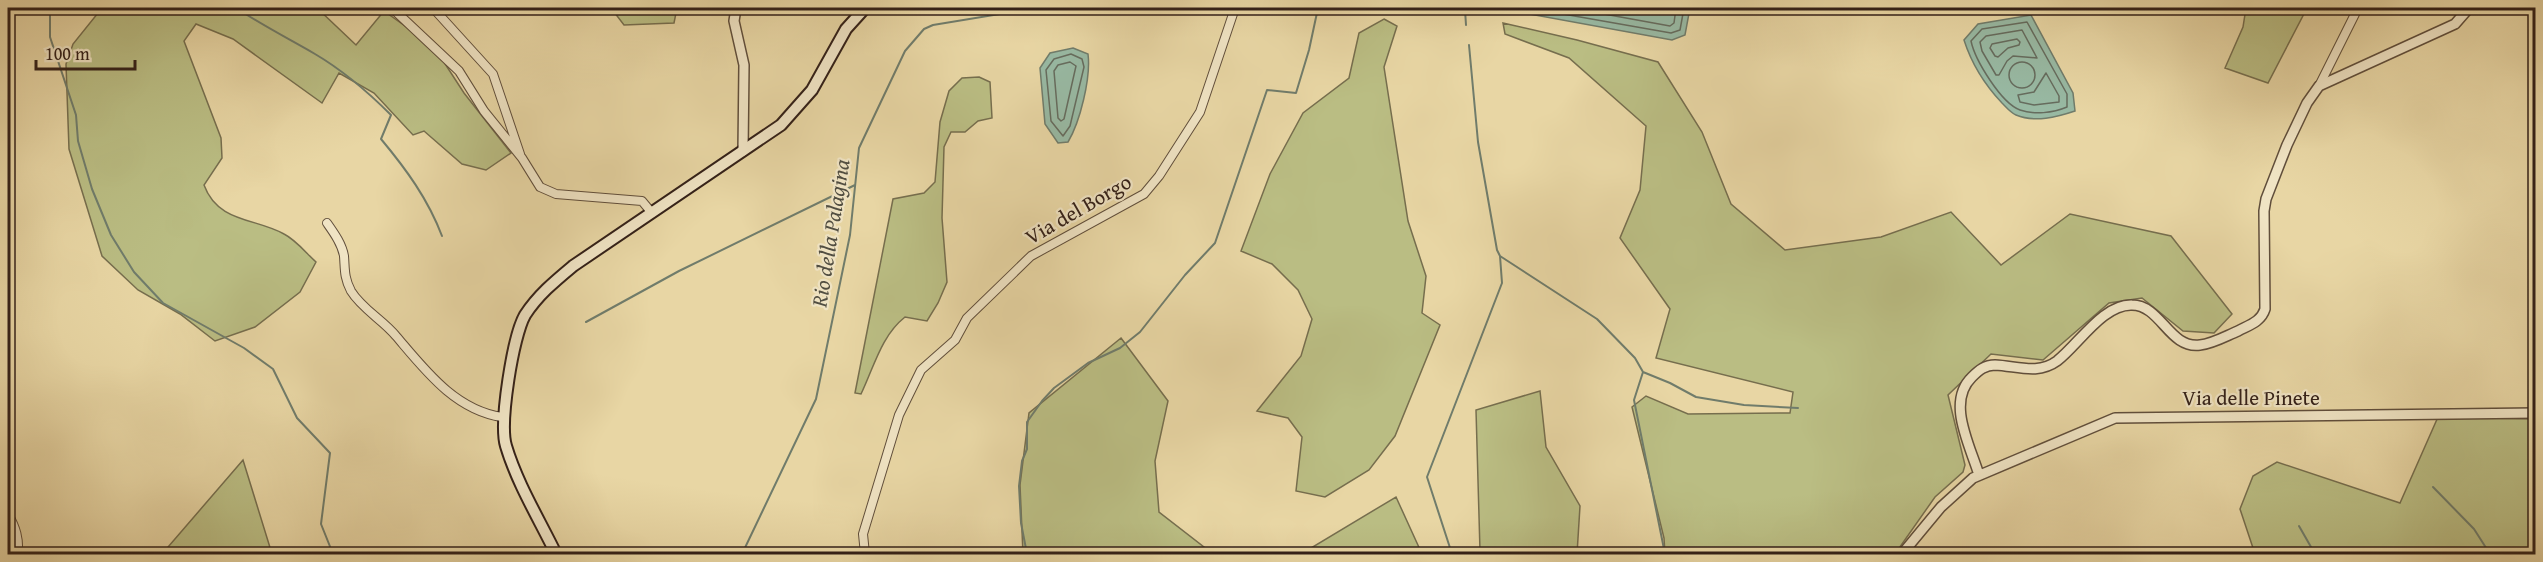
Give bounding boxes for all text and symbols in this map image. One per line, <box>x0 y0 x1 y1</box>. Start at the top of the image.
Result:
scale bar <box>36 33 135 71</box>
text: 100 m <box>45 40 90 67</box>
water label: Rio della Palagina <box>802 157 857 310</box>
street label: Via del Borgo <box>1019 166 1137 252</box>
street label: Via delle Pinete <box>2182 382 2320 413</box>

